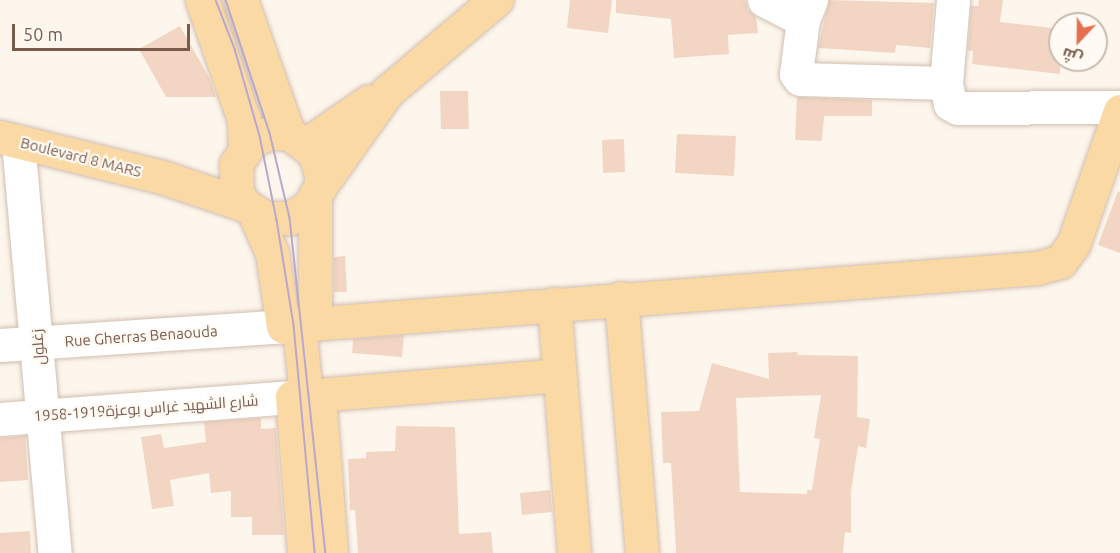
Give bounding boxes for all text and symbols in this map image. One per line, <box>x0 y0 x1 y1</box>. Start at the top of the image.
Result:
scale bar <box>15 12 194 50</box>
north arrow <box>1048 12 1108 72</box>
text: 50 m <box>23 24 63 44</box>
text: ش <box>1059 45 1085 69</box>
street label: Boulevard 8 MARS <box>19 133 143 181</box>
street label: Rue Gherras Benaouda <box>64 322 218 350</box>
street label: زغلول <box>27 328 49 366</box>
street label: شارع الشهيد غراس بوعزة1919-1958 <box>33 391 259 425</box>

